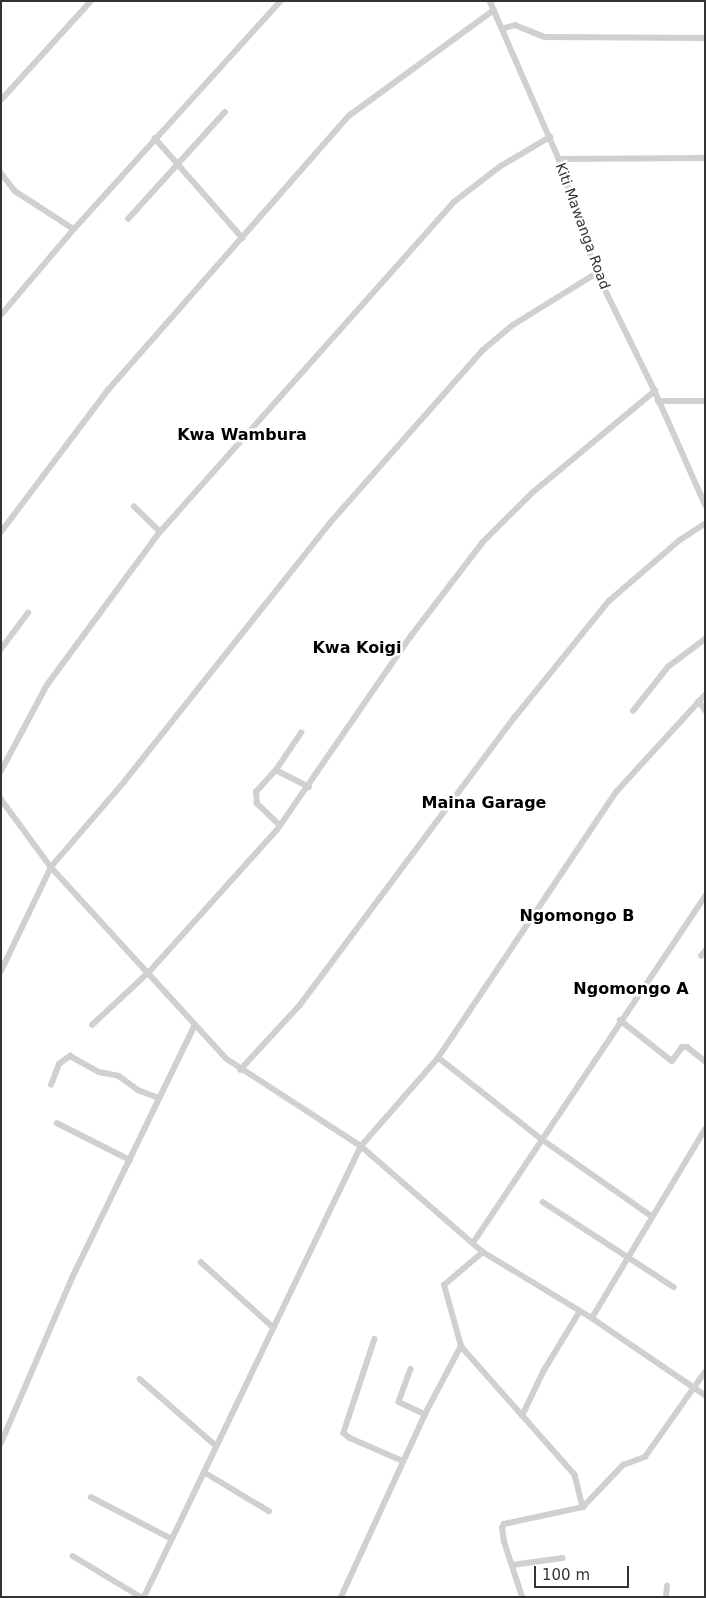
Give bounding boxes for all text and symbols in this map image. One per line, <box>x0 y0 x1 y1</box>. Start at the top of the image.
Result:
street label: Kiti Mawanga Road <box>552 160 614 292</box>
district label: Kwa Wambura <box>177 425 307 445</box>
district label: Kwa Koigi <box>312 638 402 658</box>
district label: Maina Garage <box>422 793 546 813</box>
district label: Ngomongo B <box>519 906 635 926</box>
district label: Ngomongo A <box>573 979 689 999</box>
scale bar <box>536 1556 631 1588</box>
text: 100 m <box>542 1566 590 1584</box>

